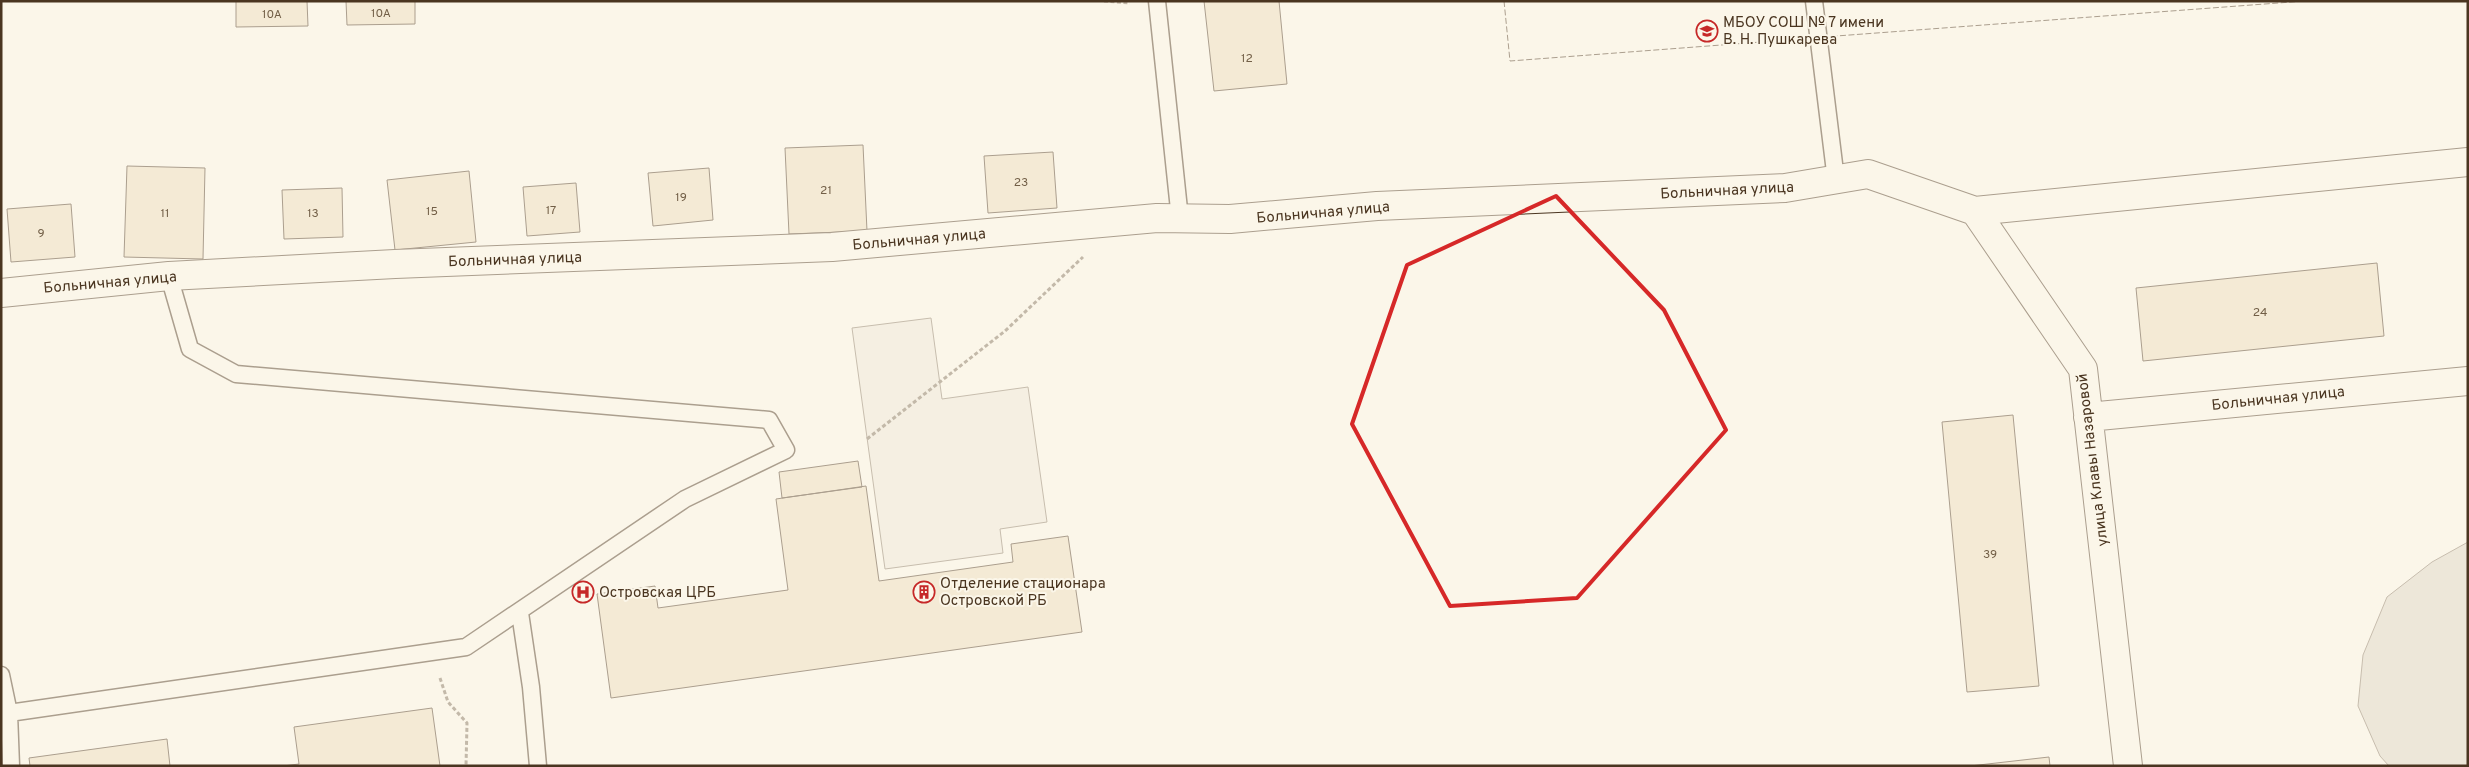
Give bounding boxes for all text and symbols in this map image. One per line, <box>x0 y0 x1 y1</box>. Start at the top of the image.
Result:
house number: 10А <box>371 6 391 22</box>
house number: 10А <box>262 7 282 23</box>
place label: МБОУ СОШ № 7 имени В. Н. Пушкарева <box>1723 14 1884 50</box>
school or university icon: МБОУ СОШ № 7 имени В. Н. Пушкарева <box>1695 19 1719 43</box>
house number: 12 <box>1241 51 1253 67</box>
house number: 23 <box>1014 175 1028 191</box>
street label: Больничная улица <box>1660 179 1794 204</box>
house number: 21 <box>820 183 832 199</box>
house number: 19 <box>675 190 687 206</box>
street label: Больничная улица <box>1256 198 1391 229</box>
house number: 17 <box>546 203 556 219</box>
house number: 15 <box>426 204 438 220</box>
house number: 11 <box>161 206 169 222</box>
house number: 13 <box>307 206 319 222</box>
street label: Больничная улица <box>852 225 987 256</box>
house number: 9 <box>37 226 45 242</box>
street label: Больничная улица <box>448 249 582 272</box>
street label: Больничная улица <box>43 268 178 299</box>
house number: 24 <box>2253 305 2267 321</box>
street label: улица Клавы Назаровой <box>2073 372 2114 547</box>
street label: Больничная улица <box>2211 383 2346 416</box>
house number: 39 <box>1983 547 1997 563</box>
place label: Отделение стационара Островской РБ <box>940 575 1106 611</box>
hospital icon: Островская ЦРБ <box>571 580 595 604</box>
building icon: Отделение стационара Островской РБ <box>912 580 936 604</box>
place label: Островская ЦРБ <box>599 584 716 603</box>

